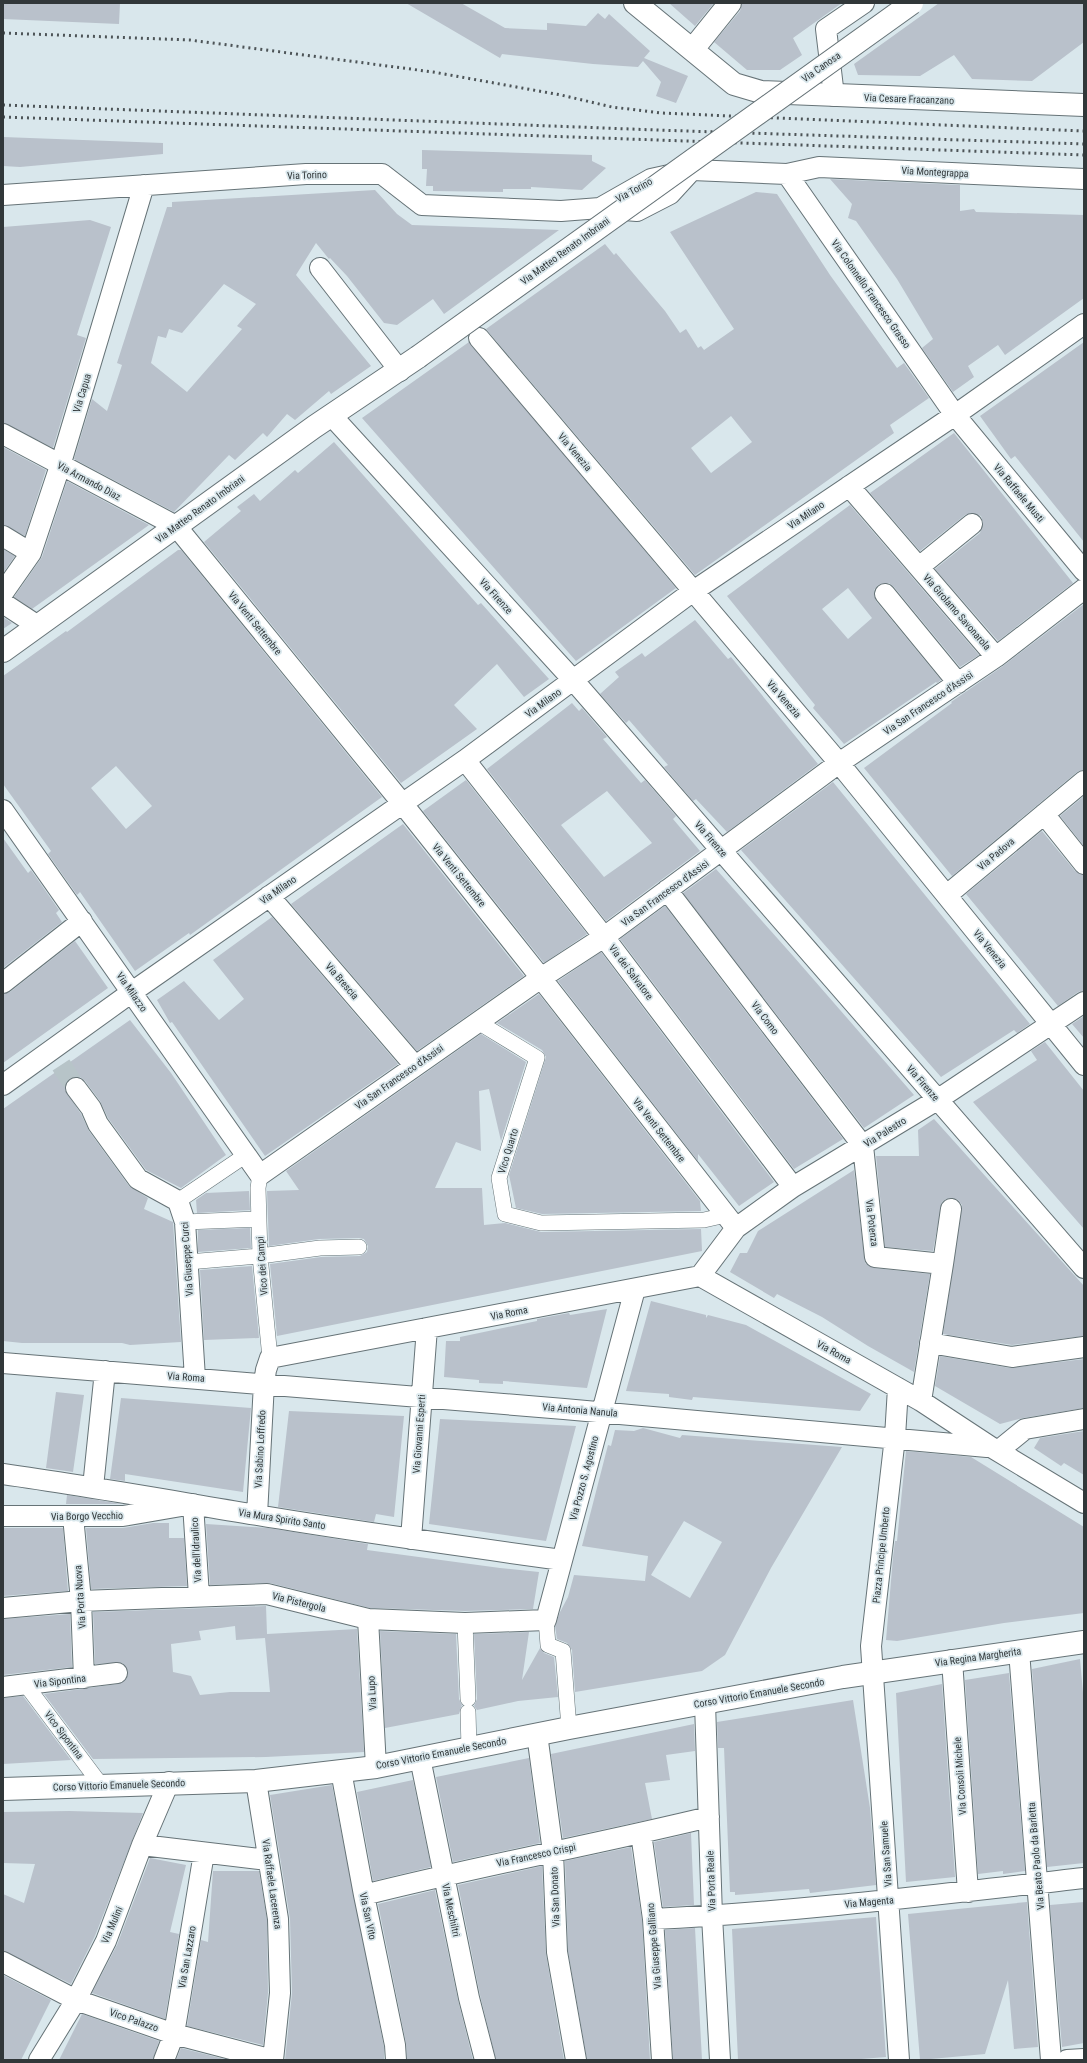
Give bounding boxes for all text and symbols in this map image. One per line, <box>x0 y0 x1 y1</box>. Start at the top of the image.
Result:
street label: Via Canosa <box>800 50 843 84</box>
street label: Via Cesare Fracanzano <box>864 92 954 106</box>
street label: Via Montegrappa <box>901 165 969 179</box>
street label: Via Torino <box>287 169 327 181</box>
street label: Via Torino <box>614 176 654 204</box>
street label: Via Matteo Renato Imbriani <box>518 215 612 287</box>
street label: Via Colonnello Francesco Grasso <box>829 238 913 350</box>
street label: Via Capua <box>71 372 93 414</box>
street label: Via Venezia <box>556 431 594 473</box>
street label: Via Armando Diaz <box>55 460 123 502</box>
street label: Via Raffaele Musti <box>992 462 1046 524</box>
street label: Via Matteo Renato Imbriani <box>153 473 247 545</box>
street label: Via Milano <box>786 499 826 531</box>
street label: Via Girolamo Savonarola <box>921 572 993 652</box>
street label: Via Firenze <box>477 576 515 616</box>
street label: Via Venti Settembre <box>226 589 284 657</box>
street label: Via San Francesco d'Assisi <box>881 669 975 737</box>
street label: Via Venezia <box>765 678 803 720</box>
street label: Via Milano <box>523 686 563 720</box>
street label: Via Firenze <box>693 819 730 859</box>
street label: Via Padova <box>976 835 1017 872</box>
street label: Via Venti Settembre <box>430 841 488 909</box>
street label: Via San Francesco d'Assisi <box>619 858 711 928</box>
street label: Via Milano <box>258 874 298 906</box>
street label: Via Venezia <box>971 928 1009 971</box>
street label: Via dei Salvatore <box>607 942 655 1002</box>
street label: Via Brescia <box>323 961 361 1001</box>
street label: Via Milazzo <box>114 970 150 1014</box>
street label: Via Como <box>749 999 781 1037</box>
street label: Via San Francesco d'Assisi <box>353 1042 445 1112</box>
street label: Via Firenze <box>905 1063 942 1103</box>
street label: Via Venti Settembre <box>631 1096 688 1164</box>
street label: Via Palestro <box>862 1115 908 1149</box>
street label: Vico Quarto <box>496 1127 520 1175</box>
street label: Via Potenza <box>864 1199 880 1247</box>
street label: Via Giuseppe Curci <box>179 1221 195 1297</box>
street label: Vico dei Campi <box>254 1236 270 1296</box>
street label: Via Roma <box>489 1304 529 1322</box>
street label: Via Roma <box>815 1338 853 1366</box>
street label: Via Roma <box>167 1370 205 1384</box>
street label: Via Giovanni Esperti <box>411 1394 427 1474</box>
street label: Via Antonia Nanula <box>542 1401 618 1419</box>
street label: Via Sabino Loffredo <box>252 1410 268 1488</box>
street label: Via Pozzo S. Agostino <box>567 1435 601 1521</box>
street label: Piazza Principe Umberto <box>870 1506 892 1604</box>
street label: Via Mura Spirito Santo <box>238 1507 326 1531</box>
street label: Via Borgo Vecchio <box>51 1510 123 1522</box>
street label: Via dell'Idraulico <box>189 1517 203 1583</box>
street label: Via Porta Nuova <box>72 1565 88 1629</box>
street label: Via Pistergola <box>271 1590 327 1614</box>
street label: Via Regina Margherita <box>934 1645 1022 1668</box>
street label: Via Sipontina <box>33 1672 87 1690</box>
street label: Via Lupo <box>366 1676 378 1710</box>
street label: Corso Vittorio Emanuele Secondo <box>693 1676 825 1710</box>
street label: Vico Sipontina <box>42 1709 86 1761</box>
street label: Corso Vittorio Emanuele Secondo <box>375 1735 507 1771</box>
street label: Via Consoli Michele <box>952 1736 968 1815</box>
street label: Corso Vittorio Emanuele Secondo <box>53 1777 185 1793</box>
street label: Via Beato Paolo da Barletta <box>1026 1802 1046 1910</box>
street label: Via San Samuele <box>878 1820 894 1887</box>
street label: Via Raffaele Lacerenza <box>260 1838 284 1930</box>
street label: Via Francesco Crispi <box>495 1841 577 1869</box>
street label: Via Porta Reale <box>704 1850 718 1911</box>
street label: Via San Donato <box>548 1867 562 1927</box>
street label: Via Meschiltri <box>440 1882 462 1938</box>
street label: Via San Vito <box>358 1891 378 1941</box>
street label: Via Magenta <box>844 1894 894 1910</box>
street label: Via Giuseppe Galliano <box>645 1903 663 1989</box>
street label: Via Mulini <box>99 1905 125 1945</box>
street label: Via San Lazzaro <box>176 1925 198 1989</box>
street label: Vico Palazzo <box>108 2007 160 2033</box>

